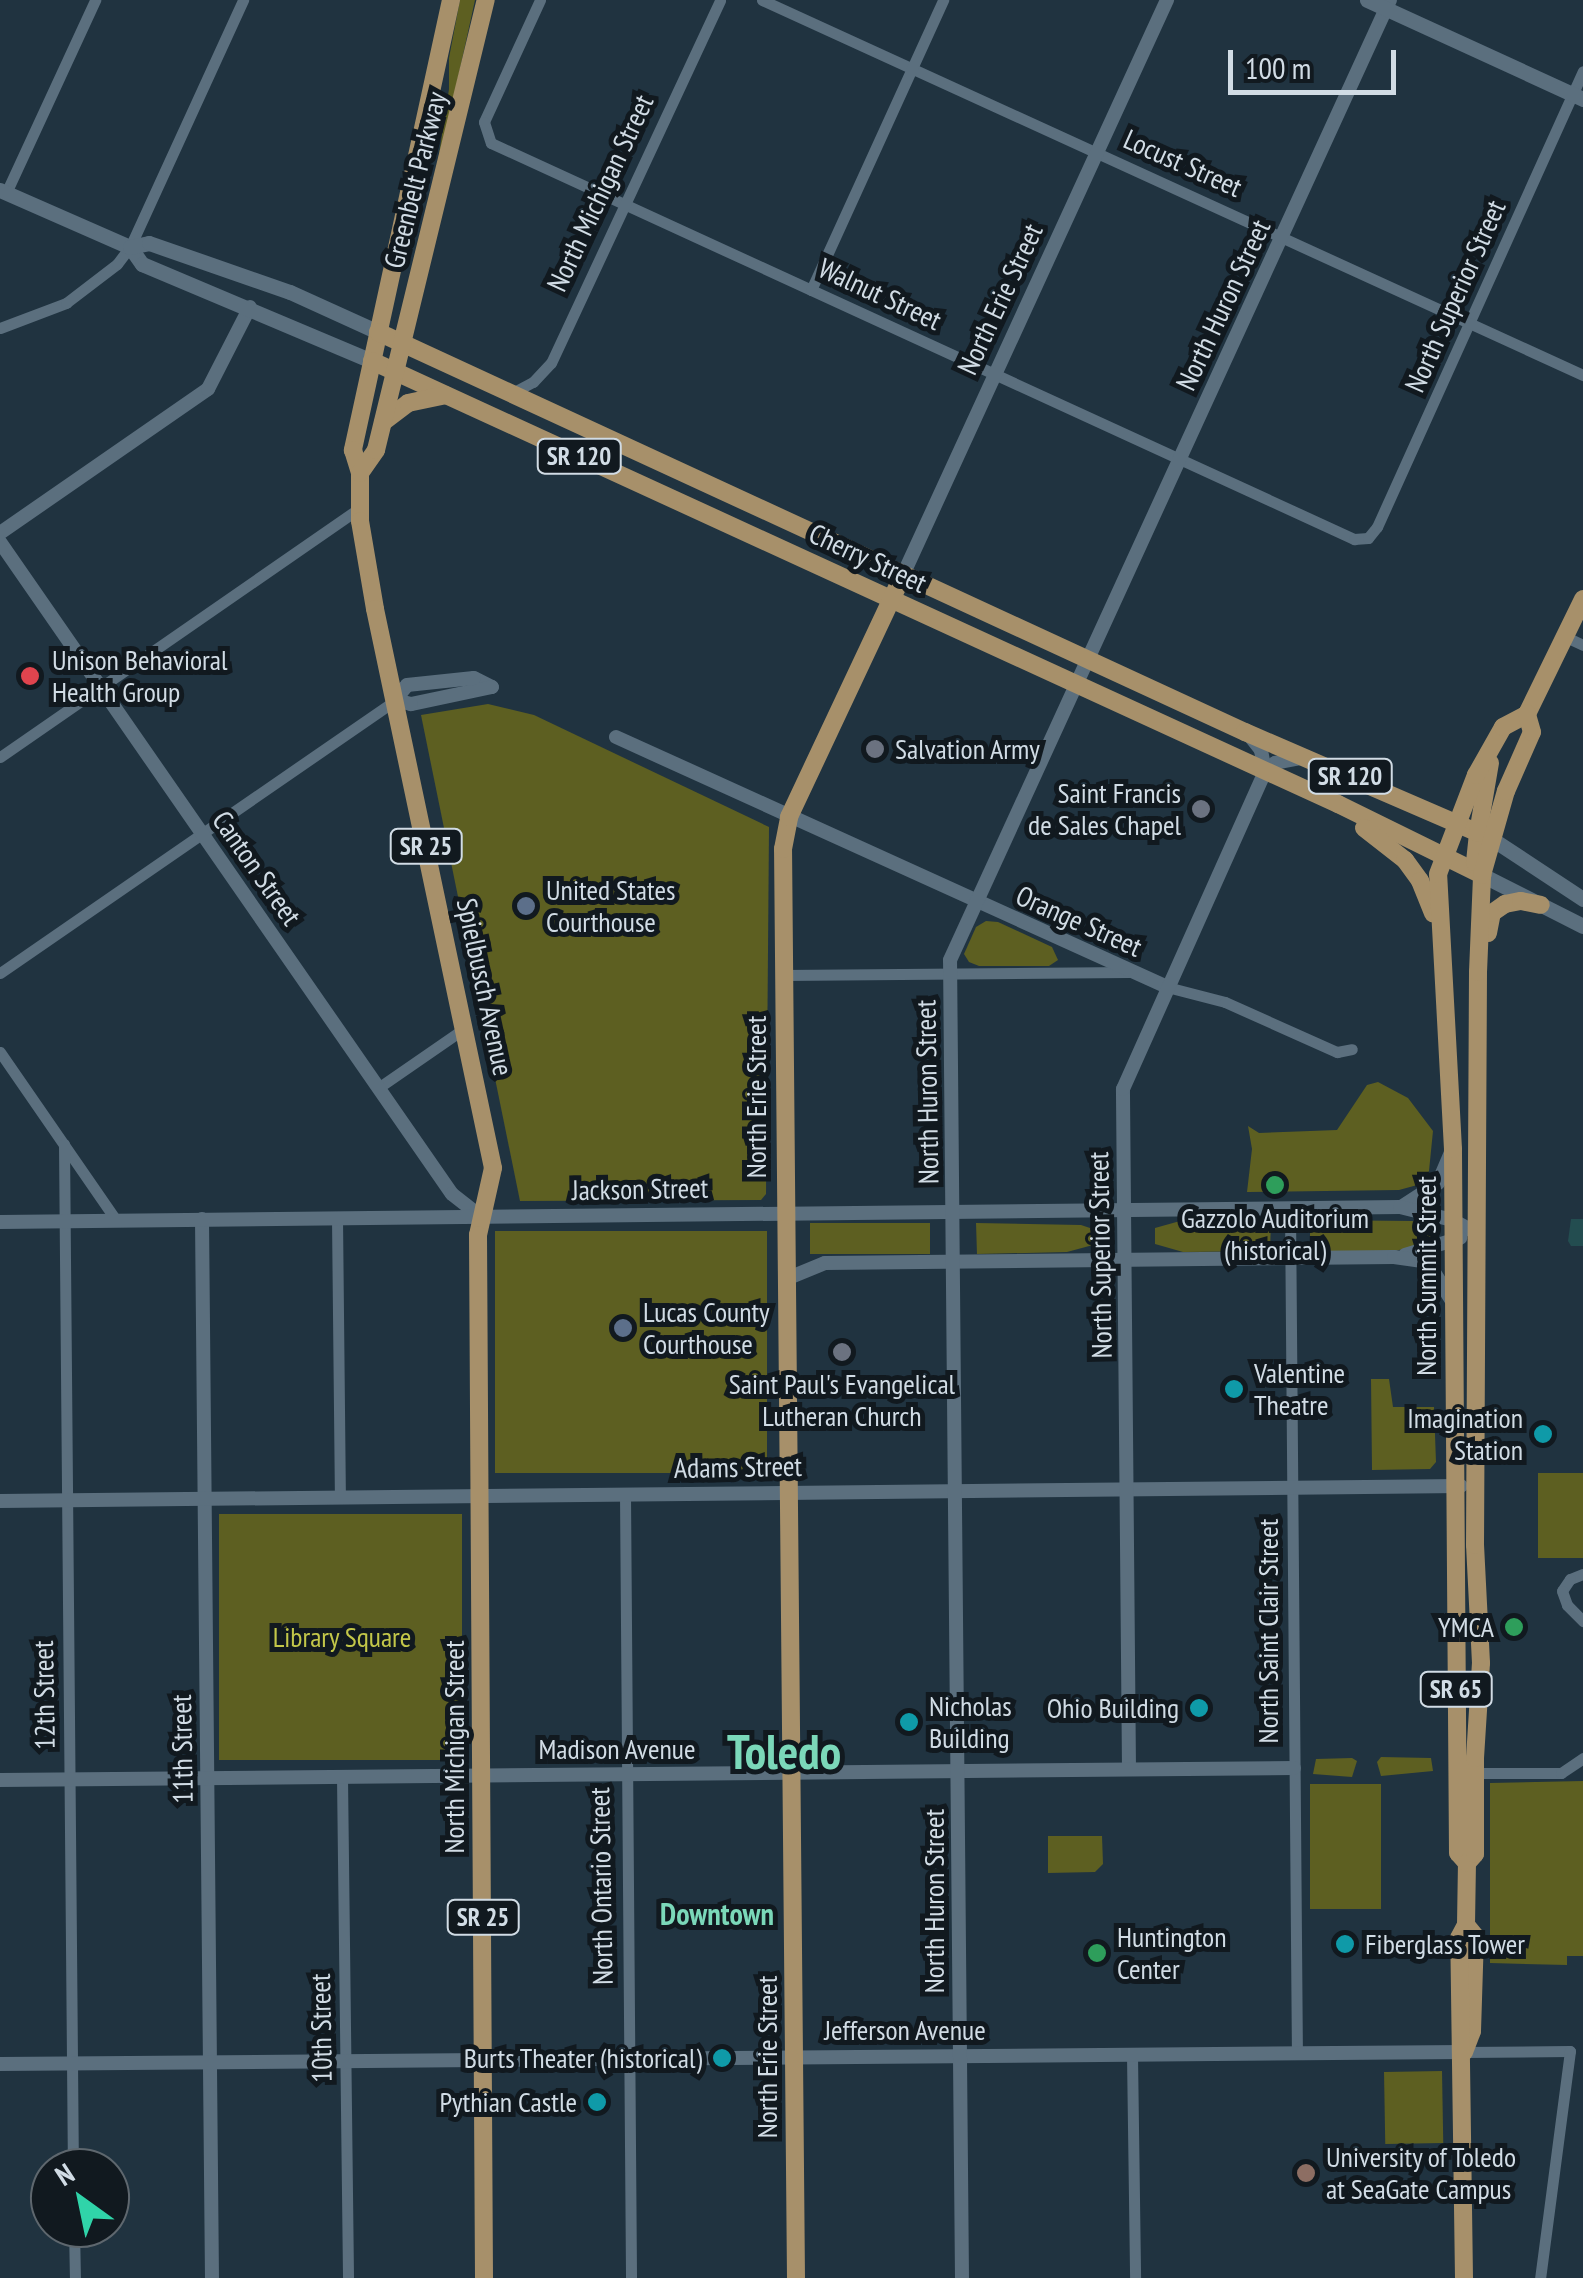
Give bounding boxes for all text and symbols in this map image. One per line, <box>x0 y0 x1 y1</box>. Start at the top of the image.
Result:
scale bar <box>1233 30 1400 92</box>
text: 100 m <box>1245 48 1311 87</box>
street label: Greenbelt Parkway <box>377 88 453 272</box>
street label: North Michigan Street <box>540 89 660 297</box>
street label: Locust Street <box>1119 122 1247 204</box>
street label: North Superior Street <box>1398 195 1512 397</box>
street label: North Huron Street <box>1169 214 1277 396</box>
street label: North Erie Street <box>950 218 1050 380</box>
street label: Walnut Street <box>813 251 947 337</box>
road number: SR 120 <box>536 436 622 476</box>
street label: Cherry Street <box>804 516 932 600</box>
place label: Unison Behavioral Health Group <box>52 643 227 709</box>
marker: Unison Behavioral Health Group <box>17 663 43 689</box>
place label: Salvation Army <box>895 732 1041 766</box>
marker: Salvation Army <box>864 738 886 760</box>
road number: SR 120 <box>1308 756 1392 796</box>
place label: Saint Francis de Sales Chapel <box>1028 776 1181 842</box>
marker: Saint Francis de Sales Chapel <box>1190 798 1212 820</box>
street label: Canton Street <box>205 804 309 932</box>
road number: SR 25 <box>388 826 464 866</box>
place label: United States Courthouse <box>546 873 675 939</box>
street label: Orange Street <box>1011 878 1147 964</box>
street label: Spielbusch Avenue <box>450 895 520 1079</box>
marker: United States Courthouse <box>515 895 537 917</box>
street label: North Huron Street <box>909 999 945 1185</box>
street label: North Erie Street <box>739 1016 773 1178</box>
street label: North Superior Street <box>1081 1151 1119 1359</box>
street label: Jackson Street <box>571 1171 709 1207</box>
marker: Gazzolo Auditorium (historical) <box>1264 1174 1286 1196</box>
street label: North Summit Street <box>1409 1176 1443 1376</box>
place label: Gazzolo Auditorium (historical) <box>1181 1201 1369 1267</box>
place label: Lucas County Courthouse <box>643 1295 770 1361</box>
marker: Lucas County Courthouse <box>612 1317 634 1339</box>
marker: Saint Paul's Evangelical Lutheran Church <box>831 1341 853 1363</box>
place label: Valentine Theatre <box>1254 1356 1345 1422</box>
place label: Saint Paul's Evangelical Lutheran Church <box>729 1367 955 1433</box>
marker: Valentine Theatre <box>1223 1378 1245 1400</box>
place label: Imagination Station <box>1407 1401 1523 1467</box>
marker: Imagination Station <box>1532 1423 1554 1445</box>
street label: Adams Street <box>674 1449 802 1485</box>
street label: North Saint Clair Street <box>1251 1519 1285 1743</box>
place label: YMCA <box>1438 1610 1494 1644</box>
marker: YMCA <box>1503 1616 1525 1638</box>
park label: Library Square <box>272 1620 412 1654</box>
street label: 12th Street <box>26 1640 62 1750</box>
street label: North Michigan Street <box>437 1640 471 1854</box>
road number: SR 65 <box>1418 1669 1494 1709</box>
place label: Nicholas Building <box>929 1689 1012 1755</box>
place label: Ohio Building <box>1047 1691 1179 1725</box>
street label: 11th Street <box>164 1694 200 1804</box>
marker: Ohio Building <box>1188 1697 1210 1719</box>
marker: Nicholas Building <box>898 1711 920 1733</box>
district label: Toledo <box>727 1723 841 1781</box>
street label: Madison Avenue <box>538 1732 696 1766</box>
street label: North Ontario Street <box>582 1787 620 1985</box>
street label: North Huron Street <box>917 1809 951 1993</box>
district label: Downtown <box>660 1896 774 1932</box>
road number: SR 25 <box>446 1897 520 1937</box>
place label: Huntington Center <box>1117 1920 1226 1986</box>
place label: Fiberglass Tower <box>1365 1927 1526 1961</box>
marker: Fiberglass Tower <box>1334 1933 1356 1955</box>
marker: Huntington Center <box>1086 1942 1108 1964</box>
street label: 10th Street <box>303 1973 339 2083</box>
street label: North Erie Street <box>750 1976 784 2138</box>
street label: Jefferson Avenue <box>824 2013 986 2047</box>
place label: Burts Theater (historical) <box>463 2041 702 2075</box>
marker: Burts Theater (historical) <box>711 2047 733 2069</box>
place label: Pythian Castle <box>439 2085 577 2119</box>
marker: Pythian Castle <box>586 2091 608 2113</box>
place label: University of Toledo at SeaGate Campus <box>1326 2140 1518 2206</box>
north arrow <box>30 2148 130 2248</box>
text: N <box>48 2154 81 2194</box>
marker: University of Toledo at SeaGate Campus <box>1295 2162 1317 2184</box>

